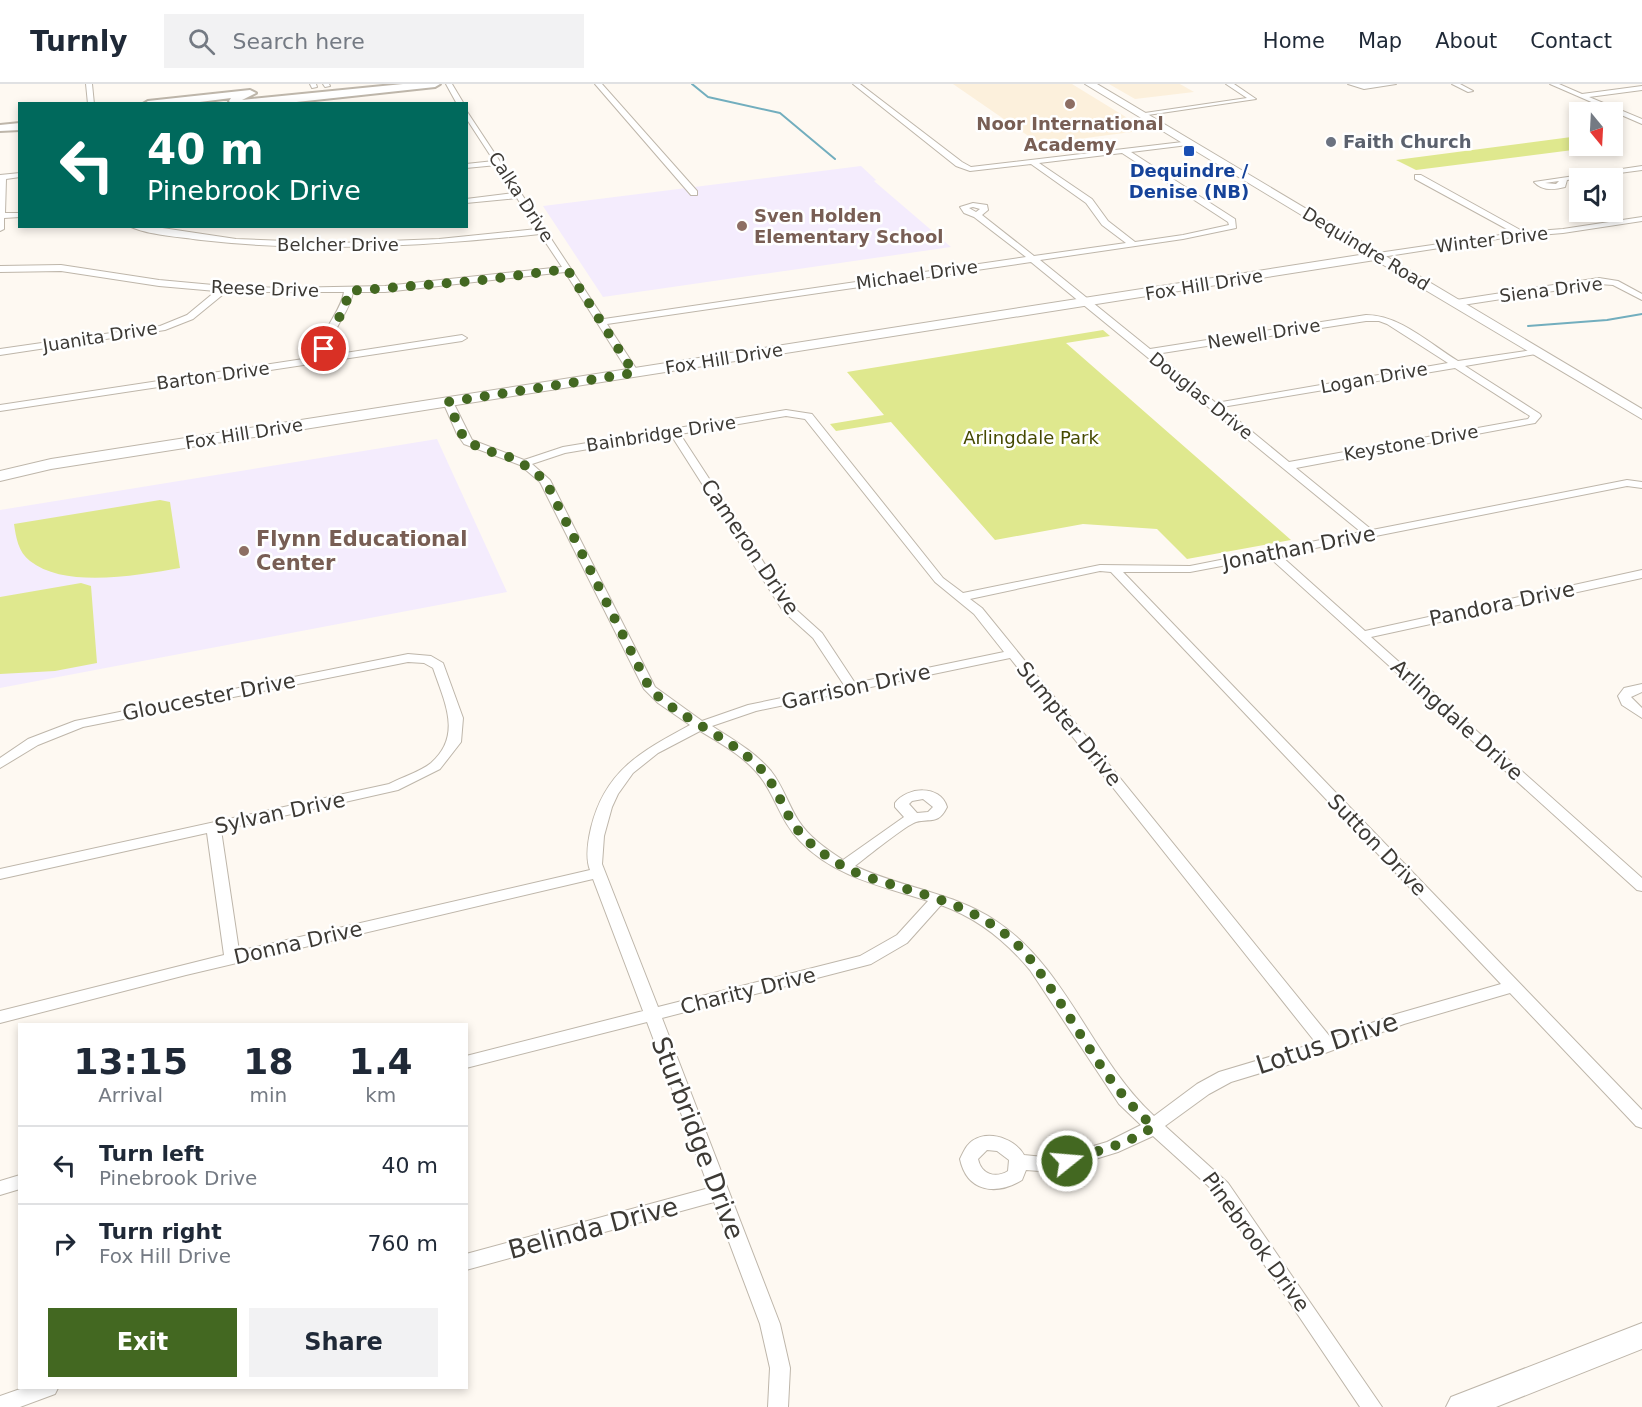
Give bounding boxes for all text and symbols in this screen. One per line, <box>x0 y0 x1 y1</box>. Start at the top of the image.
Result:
search box <box>164 14 584 68</box>
text: Turnly <box>30 25 128 58</box>
icon: search <box>185 25 218 58</box>
text: Search here <box>233 29 365 54</box>
text: Home <box>1263 29 1325 53</box>
text: Map <box>1358 29 1402 53</box>
text: About <box>1435 29 1497 53</box>
text: Contact <box>1530 29 1612 53</box>
marker: Noor International Academy <box>1063 97 1077 111</box>
north arrow <box>1569 102 1623 156</box>
map controls <box>1569 102 1623 222</box>
place label: Noor International Academy <box>976 113 1164 155</box>
text: 40 m <box>147 125 264 174</box>
icon: left <box>48 126 126 204</box>
place label: Faith Church <box>1343 131 1471 152</box>
marker: Faith Church <box>1324 135 1338 149</box>
marker: Dequindre / Denise (NB) <box>1182 144 1196 158</box>
street label: Calka Drive <box>484 148 558 246</box>
place label: Dequindre / Denise (NB) <box>1129 160 1249 202</box>
button: sound <box>1569 168 1623 222</box>
text: Pinebrook Drive <box>147 175 361 206</box>
street label: Dequindre Road <box>1299 202 1434 295</box>
place label: Sven Holden Elementary School <box>754 205 943 247</box>
marker: Sven Holden Elementary School <box>735 219 749 233</box>
street label: Winter Drive <box>1435 222 1549 257</box>
street label: Belcher Drive <box>277 234 399 255</box>
street label: Michael Drive <box>855 256 979 293</box>
street label: Fox Hill Drive <box>1144 265 1264 304</box>
street label: Siena Drive <box>1498 273 1604 306</box>
street label: Reese Drive <box>211 276 319 301</box>
street label: Newell Drive <box>1206 314 1322 353</box>
street label: Juanita Drive <box>40 317 159 356</box>
pin <box>298 323 349 374</box>
icon: arrive <box>307 332 340 365</box>
street label: Fox Hill Drive <box>664 339 784 378</box>
street label: Douglas Drive <box>1145 348 1257 444</box>
street label: Barton Drive <box>155 357 271 394</box>
street label: Logan Drive <box>1319 358 1429 397</box>
street label: Bainbridge Drive <box>585 411 737 456</box>
street label: Fox Hill Drive <box>184 414 304 453</box>
street label: Keystone Drive <box>1342 420 1480 465</box>
park label: Arlingdale Park <box>963 427 1099 448</box>
street label: Cameron Drive <box>696 475 804 619</box>
street label: Jonathan Drive <box>1218 521 1378 575</box>
place label: Flynn Educational Center <box>256 527 467 575</box>
marker: Flynn Educational Center <box>237 544 251 558</box>
street label: Pandora Drive <box>1427 577 1577 631</box>
street label: Arlingdale Drive <box>1386 655 1528 785</box>
street label: Sumpter Drive <box>1012 657 1126 791</box>
street label: Garrison Drive <box>779 659 933 715</box>
street label: Gloucester Drive <box>120 668 298 726</box>
street label: Sylvan Drive <box>213 787 347 839</box>
street label: Sutton Drive <box>1323 789 1431 901</box>
street label: Donna Drive <box>231 917 365 969</box>
street label: Charity Drive <box>678 963 818 1019</box>
street label: Lotus Drive <box>1252 1006 1402 1080</box>
street label: Sturbridge Drive <box>645 1032 751 1244</box>
text: 13:15 <box>73 1041 188 1082</box>
text: 18 <box>243 1041 293 1082</box>
text: 1.4 <box>349 1041 413 1082</box>
text: Arrival <box>98 1083 163 1107</box>
text: min <box>250 1083 287 1107</box>
text: km <box>365 1083 396 1107</box>
position arrow <box>1035 1129 1099 1193</box>
text: Turn left <box>99 1141 204 1166</box>
icon: left <box>48 1149 81 1182</box>
text: 40 m <box>382 1153 438 1178</box>
text: Pinebrook Drive <box>99 1166 257 1190</box>
street label: Pinebrook Drive <box>1197 1168 1315 1316</box>
street label: Belinda Drive <box>505 1191 681 1265</box>
text: Turn right <box>99 1219 222 1244</box>
icon: right <box>48 1227 81 1260</box>
text: 760 m <box>368 1231 438 1256</box>
text: Fox Hill Drive <box>99 1244 231 1268</box>
button: Exit <box>48 1308 237 1377</box>
button: Share <box>249 1308 438 1377</box>

